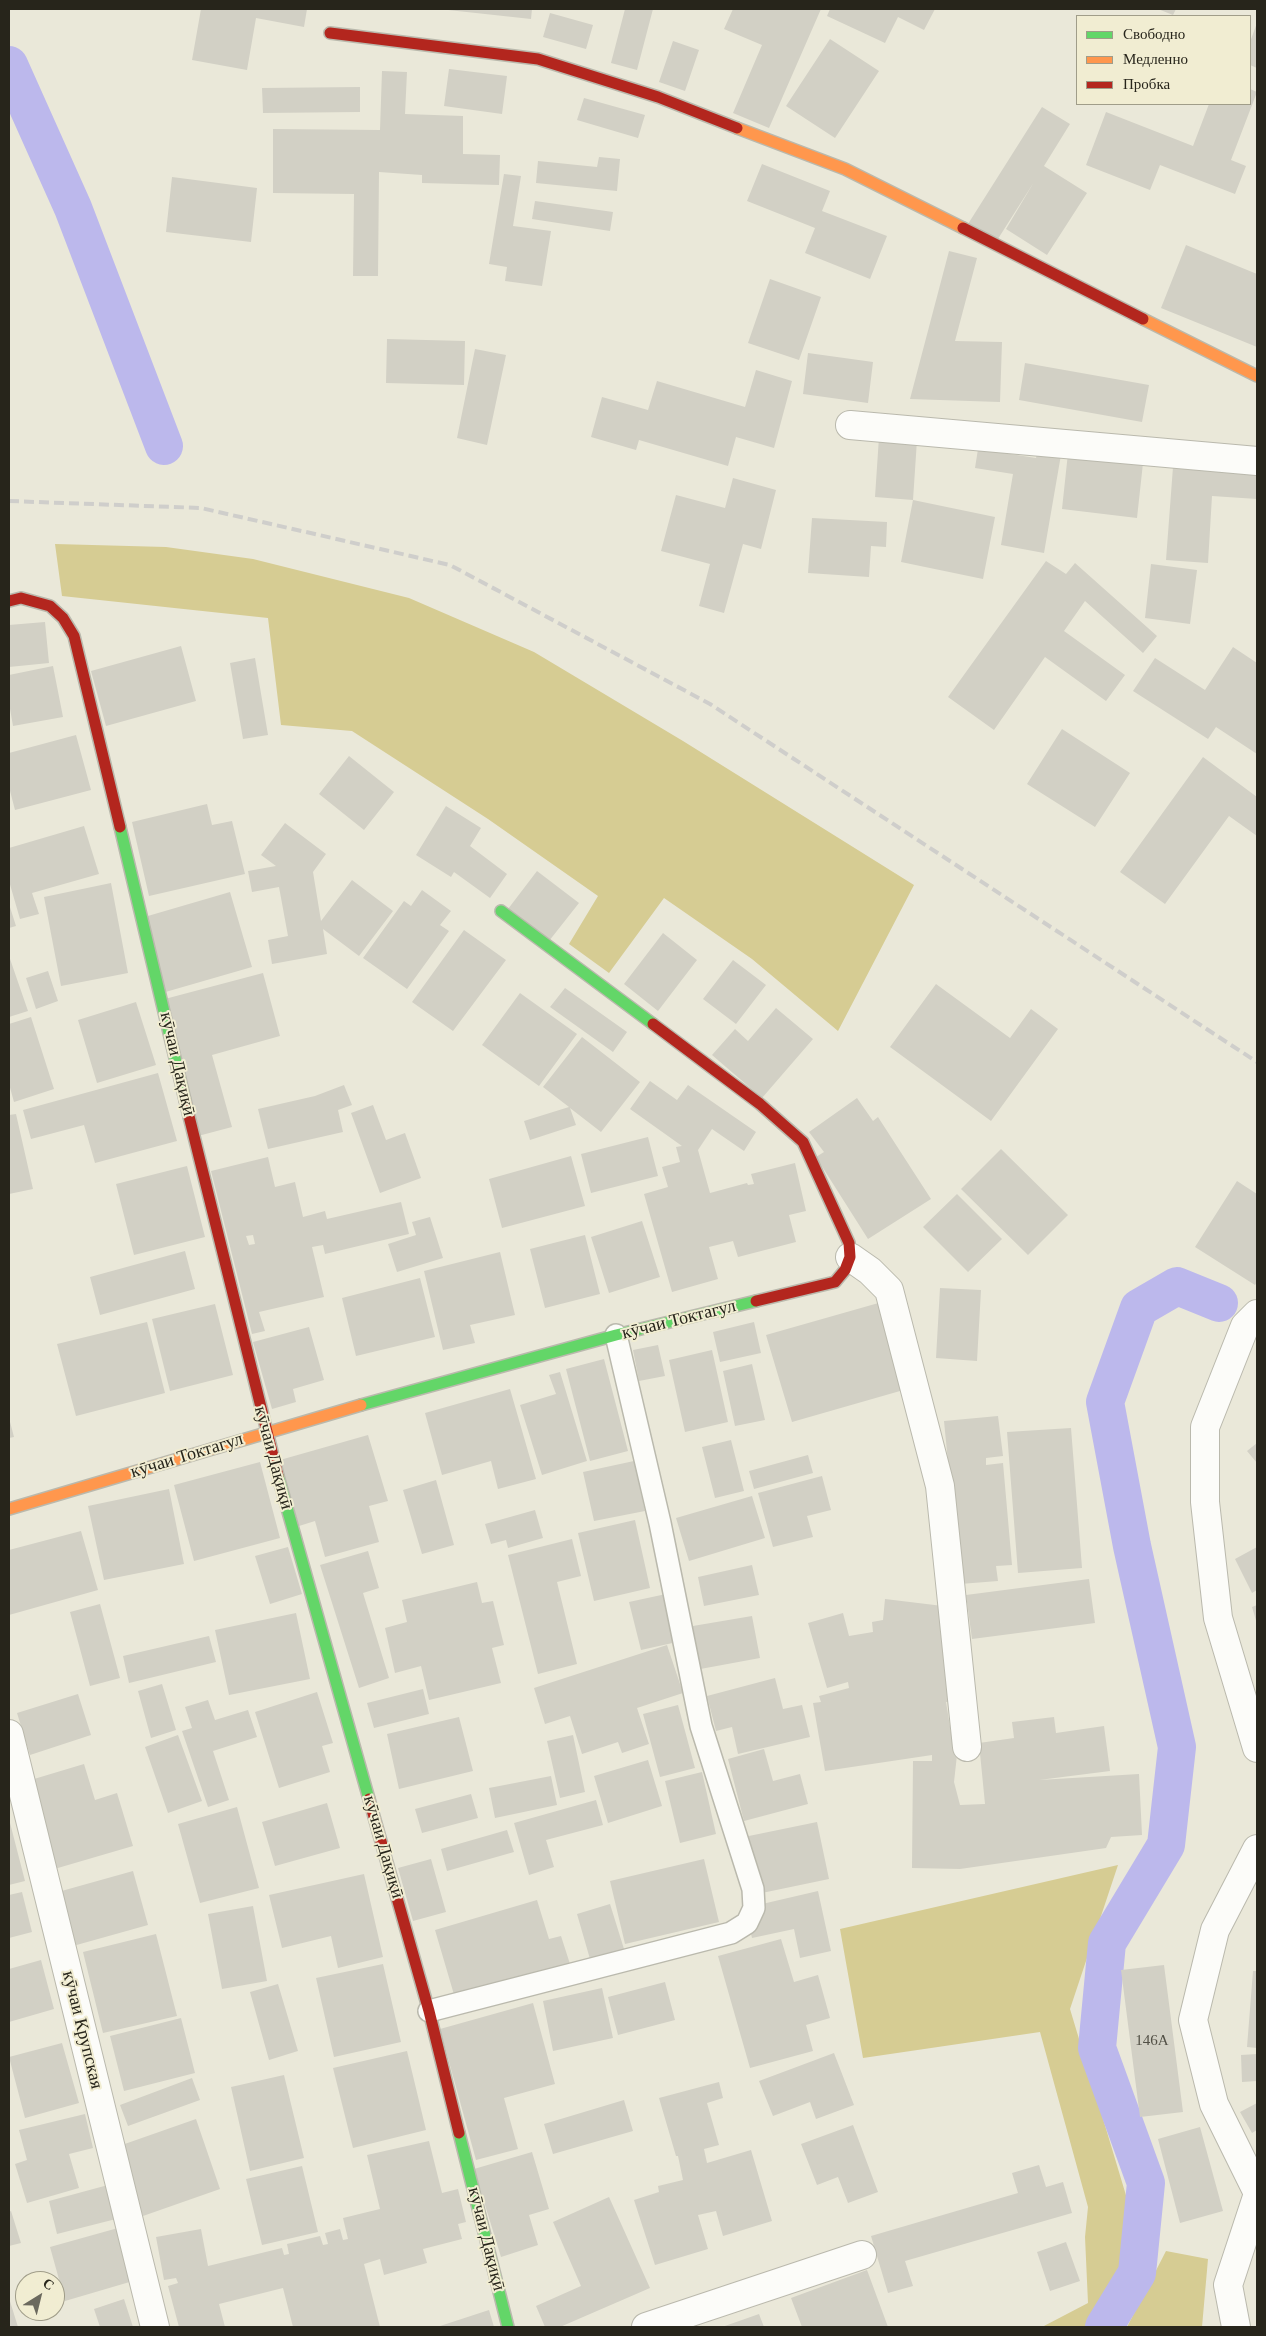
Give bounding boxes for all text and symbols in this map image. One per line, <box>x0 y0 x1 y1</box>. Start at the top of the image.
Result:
legend <box>1076 15 1251 105</box>
text: Свободно <box>1123 26 1185 42</box>
text: Медленно <box>1123 51 1188 67</box>
text: Пробка <box>1123 76 1170 92</box>
street label: кӯчаи Дақиқӣ <box>155 1010 199 1118</box>
street label: кӯчаи Токтагул <box>620 1295 738 1345</box>
street label: кӯчаи Дақиқӣ <box>249 1404 297 1512</box>
street label: кӯчаи Токтагул <box>128 1429 246 1483</box>
street label: кӯчаи Дақиқӣ <box>358 1793 408 1901</box>
street label: кӯчаи Крупская <box>57 1969 107 2091</box>
house number: 146А <box>1135 2032 1169 2050</box>
street label: кӯчаи Дақиқӣ <box>463 2185 509 2293</box>
north arrow <box>15 2271 65 2321</box>
text: С <box>40 2275 57 2293</box>

